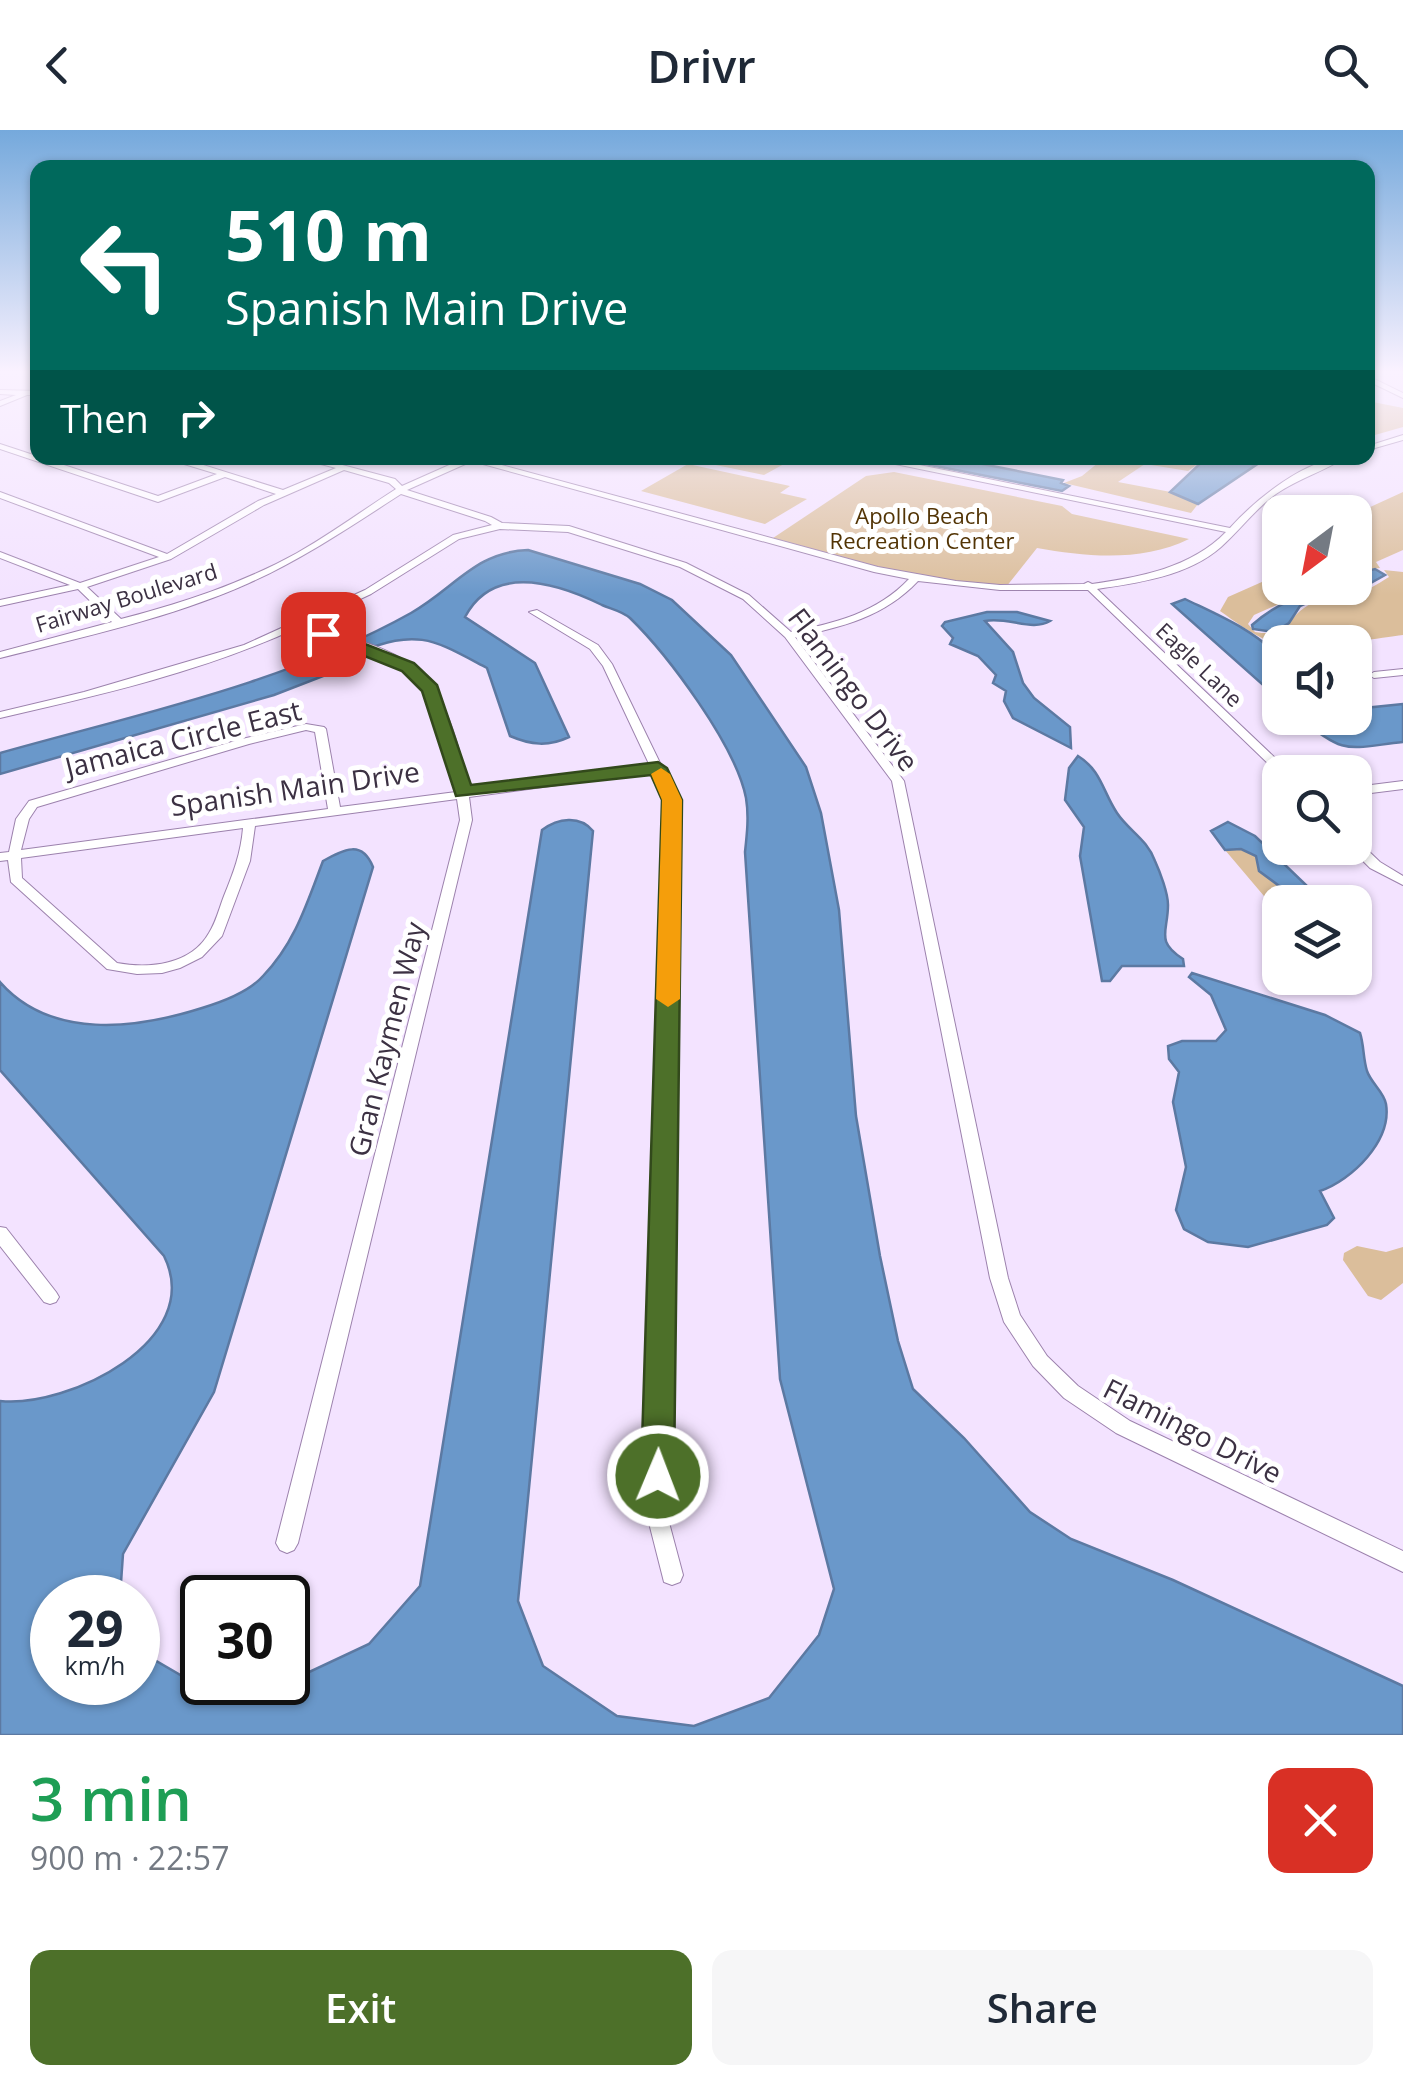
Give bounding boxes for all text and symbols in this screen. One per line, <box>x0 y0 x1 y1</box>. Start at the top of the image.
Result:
text: Drivr <box>647 35 756 96</box>
icon: back <box>30 38 85 93</box>
icon: search <box>1318 38 1373 93</box>
text: 510 m <box>225 186 432 282</box>
icon: left <box>60 200 190 330</box>
text: Spanish Main Drive <box>225 277 628 338</box>
icon: right <box>169 390 224 445</box>
text: Then <box>60 392 149 444</box>
north arrow <box>1262 495 1372 605</box>
map controls <box>1262 495 1372 995</box>
park label: Apollo Beach Recreation Center <box>830 500 1014 555</box>
street label: Fairway Boulevard <box>31 555 221 639</box>
pin <box>281 592 366 677</box>
street label: Flamingo Drive <box>780 600 928 778</box>
icon: arrive <box>296 607 351 662</box>
street label: Eagle Lane <box>1150 615 1250 713</box>
button: sound <box>1262 625 1372 735</box>
street label: Jamaica Circle East <box>58 690 305 786</box>
street label: Spanish Main Drive <box>168 752 422 824</box>
button: search <box>1262 755 1372 865</box>
button: layers <box>1262 885 1372 995</box>
street label: Gran Kaymen Way <box>339 917 434 1160</box>
street label: Flamingo Drive <box>1097 1369 1289 1491</box>
position arrow <box>606 1424 710 1528</box>
speed limit sign: 30 <box>180 1575 310 1705</box>
text: 29 <box>66 1594 124 1662</box>
text: km/h <box>65 1648 125 1682</box>
text: 3 min <box>30 1757 192 1839</box>
button: close <box>1268 1768 1373 1873</box>
text: 900 m · 22:57 <box>30 1836 229 1879</box>
button: Exit <box>30 1950 692 2065</box>
button: Share <box>712 1950 1373 2065</box>

